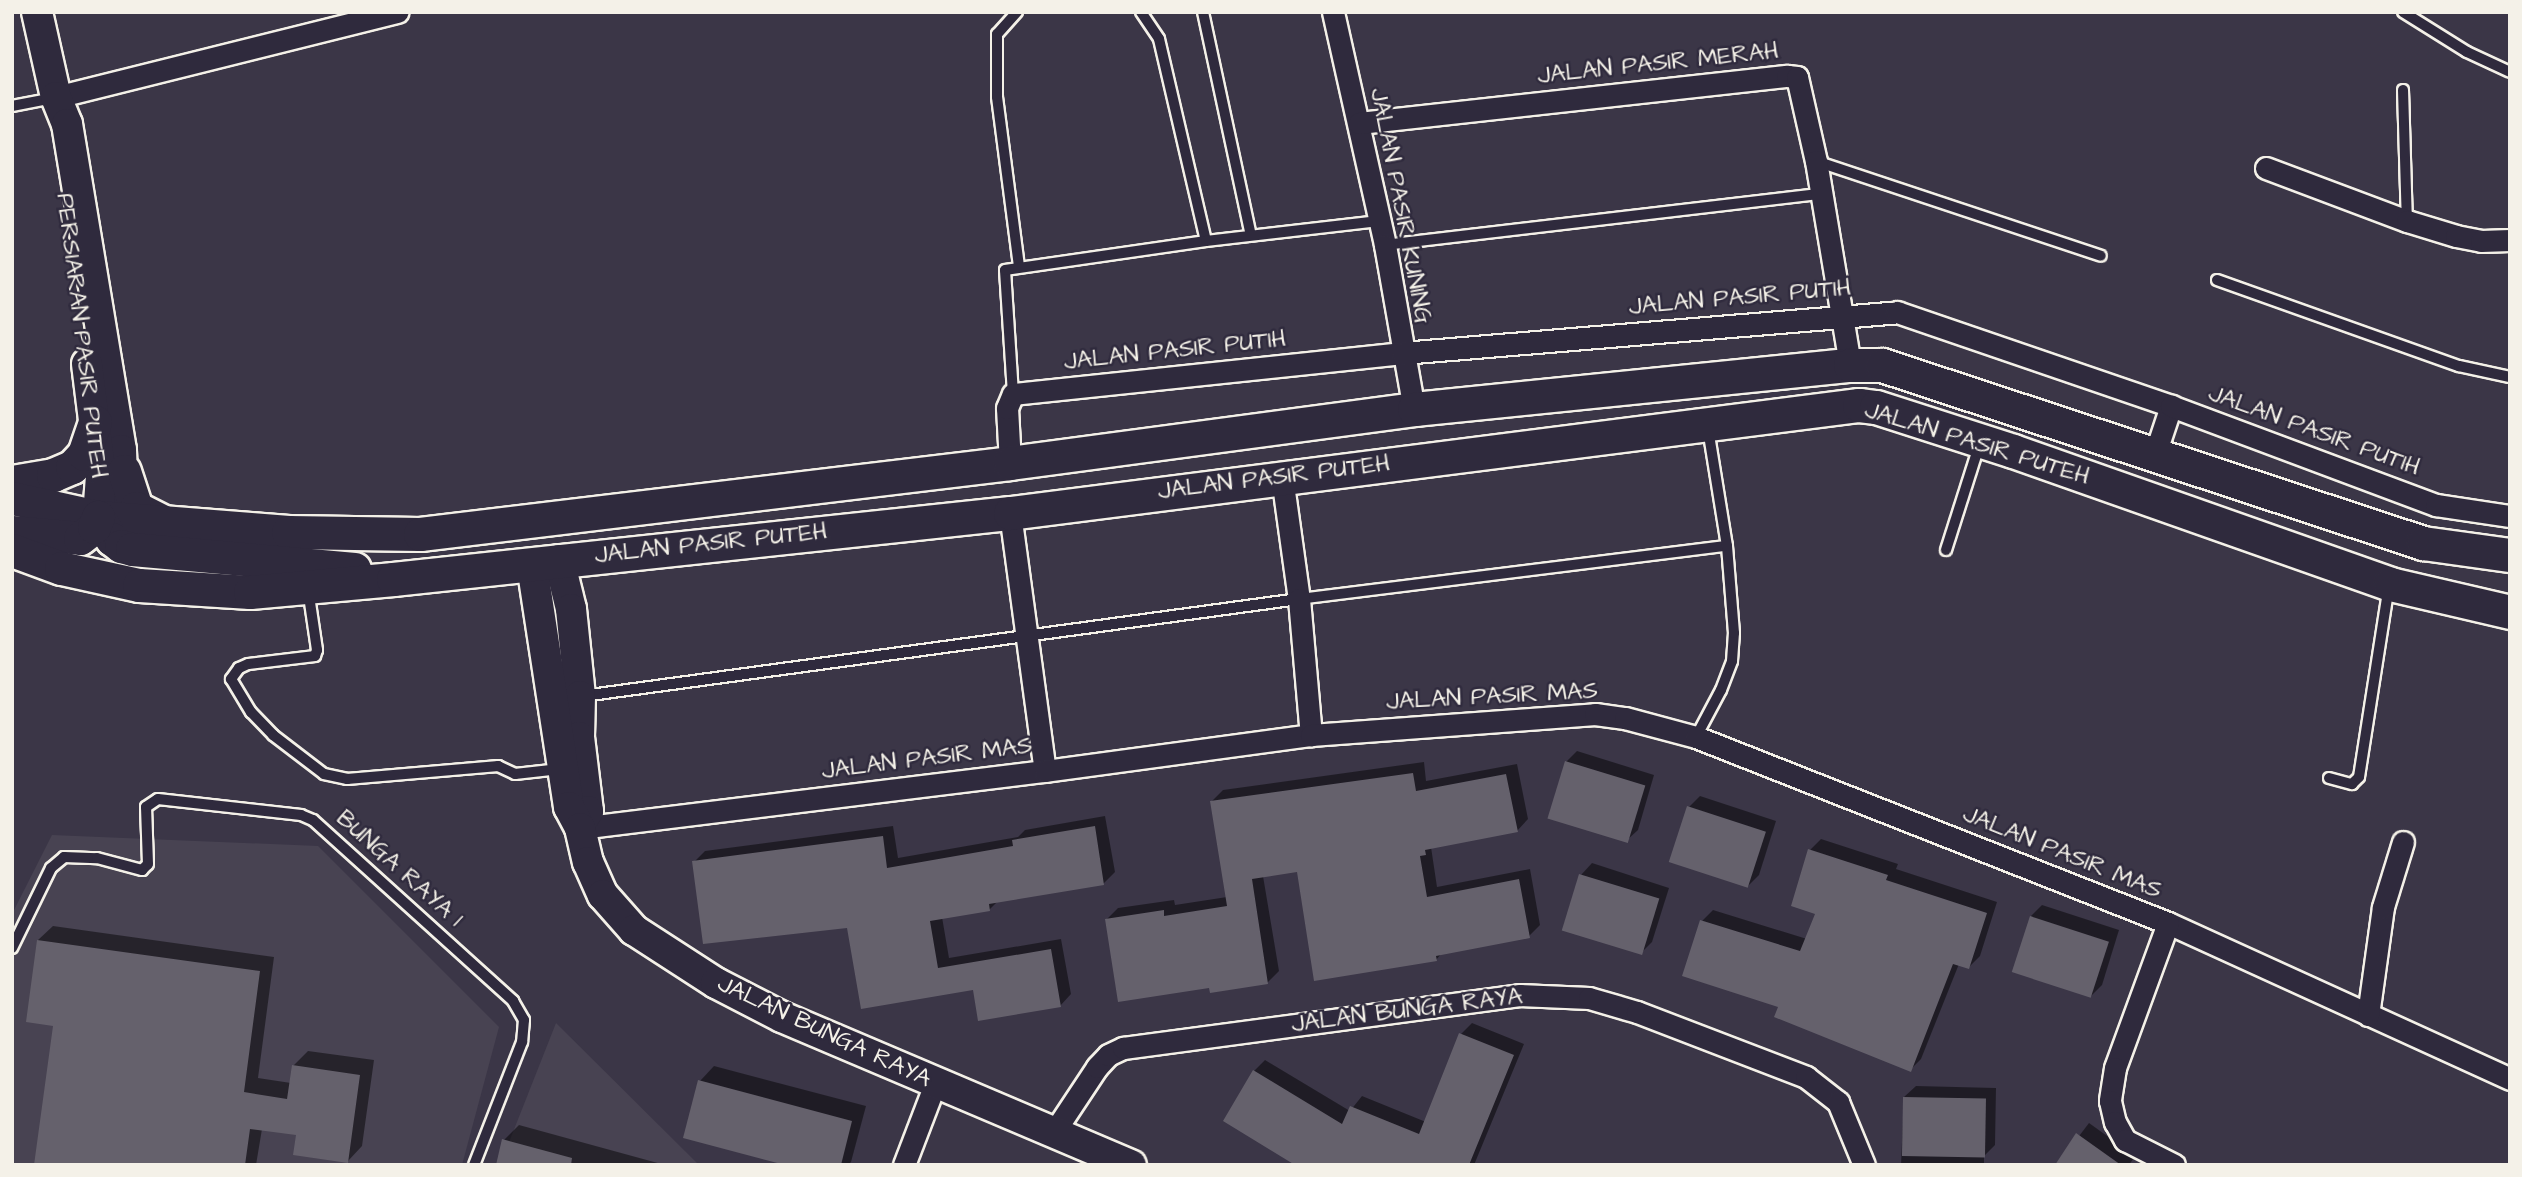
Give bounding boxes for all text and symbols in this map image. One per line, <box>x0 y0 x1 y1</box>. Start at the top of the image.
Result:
street label: JALAN PASIR MERAH <box>1536 37 1780 91</box>
street label: JALAN PASIR KUNING <box>1363 86 1437 326</box>
street label: PERSIARAN PASIR PUTEH <box>49 192 113 480</box>
street label: JALAN PASIR PUTIH <box>1628 274 1852 322</box>
street label: JALAN PASIR PUTIH <box>1063 325 1287 377</box>
street label: JALAN PASIR PUTIH <box>2204 379 2424 483</box>
street label: JALAN PASIR PUTEH <box>1861 396 2093 492</box>
street label: JALAN PASIR PUTEH <box>1156 449 1392 507</box>
street label: JALAN PASIR PUTEH <box>593 517 829 571</box>
street label: JALAN PASIR MAS <box>1385 677 1599 717</box>
street label: JALAN PASIR MAS <box>820 732 1034 786</box>
street label: JALAN PASIR MAS <box>1958 800 2166 906</box>
street label: BUNGA RAYA 1 <box>330 805 468 933</box>
street label: JALAN BUNGA RAYA <box>713 970 935 1094</box>
street label: JALAN BUNGA RAYA <box>1290 983 1524 1039</box>

